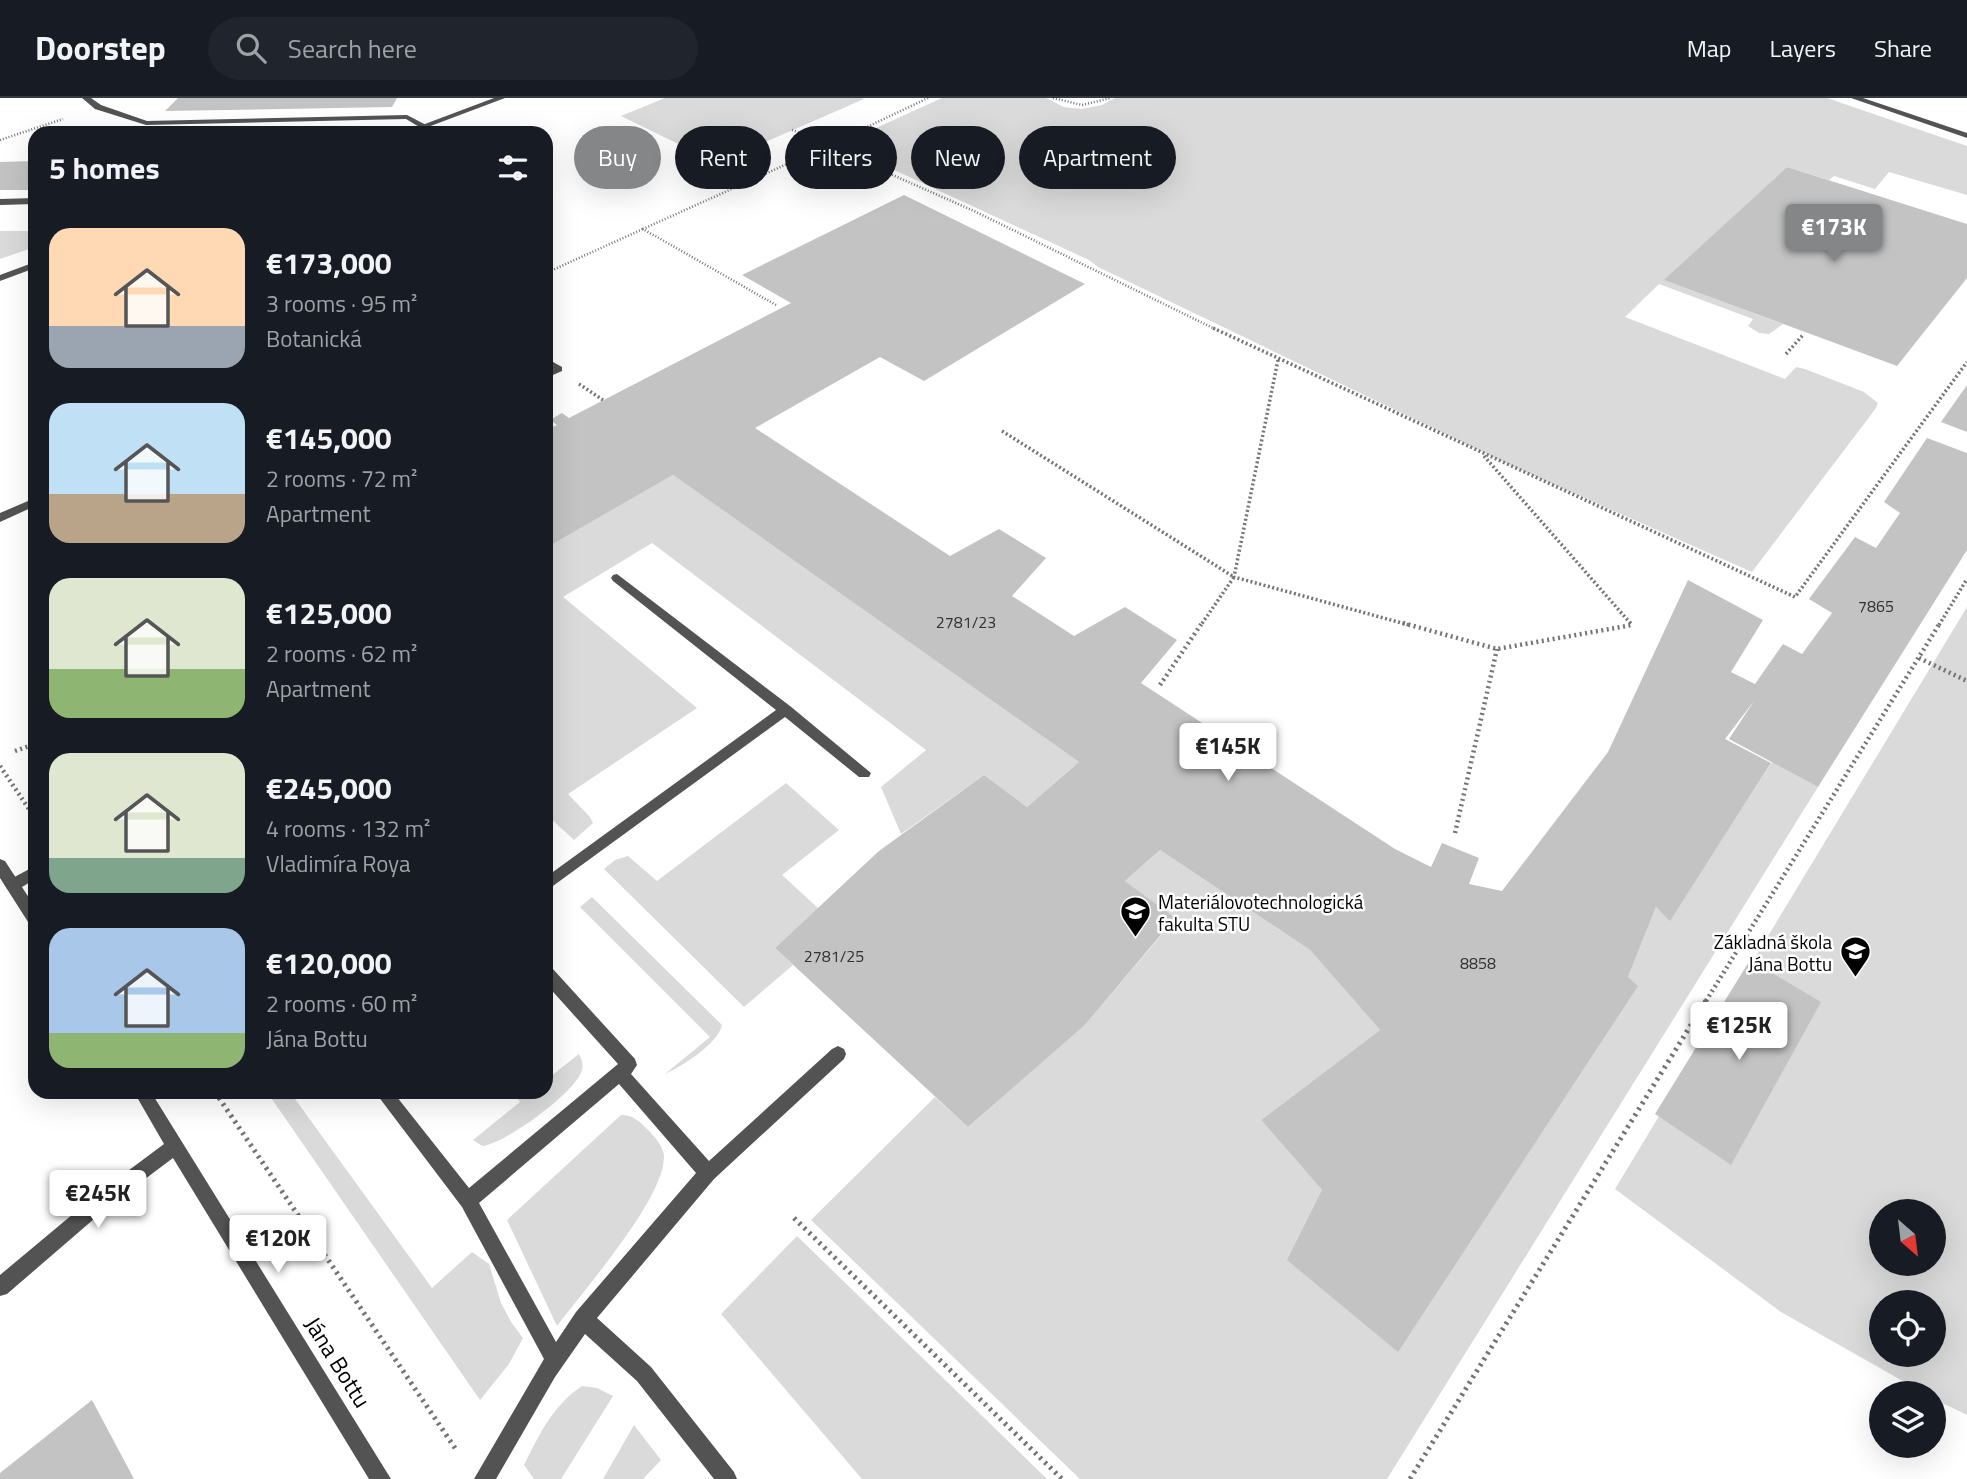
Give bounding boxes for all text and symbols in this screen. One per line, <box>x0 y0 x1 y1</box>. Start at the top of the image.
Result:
search box <box>208 17 698 80</box>
text: Doorstep <box>35 23 166 73</box>
icon: search <box>232 29 270 67</box>
text: Search here <box>288 29 417 68</box>
text: Map <box>1687 30 1732 66</box>
text: Layers <box>1770 30 1836 66</box>
text: Share <box>1874 30 1932 66</box>
chip: Buy <box>574 126 661 189</box>
chip: Rent <box>675 126 771 189</box>
chip: Filters <box>785 126 897 189</box>
chip: New <box>911 126 1005 189</box>
chip: Apartment <box>1019 126 1176 189</box>
text: 5 homes <box>49 145 160 191</box>
icon: filters <box>494 149 532 187</box>
pin: €173K <box>1785 204 1883 264</box>
text: €173K <box>1801 209 1867 244</box>
text: €173,000 <box>266 240 392 286</box>
icon: home <box>105 256 189 340</box>
text: 3 rooms · 95 m² <box>266 286 417 321</box>
text: Botanická <box>266 321 362 356</box>
text: €145,000 <box>266 415 392 461</box>
icon: home <box>105 431 189 515</box>
text: 2 rooms · 72 m² <box>266 461 417 496</box>
text: Apartment <box>266 496 371 531</box>
text: €125,000 <box>266 590 392 636</box>
house number: 7865 <box>1858 594 1894 618</box>
icon: home <box>105 606 189 690</box>
house number: 2781/23 <box>936 610 996 634</box>
text: 2 rooms · 62 m² <box>266 636 417 671</box>
text: Apartment <box>266 671 371 706</box>
pin: €145K <box>1179 724 1277 783</box>
text: €145K <box>1195 728 1261 763</box>
text: €245,000 <box>266 765 392 811</box>
icon: home <box>105 781 189 865</box>
text: 4 rooms · 132 m² <box>266 811 430 846</box>
text: Vladimíra Roya <box>266 846 411 881</box>
place label: Materiálovotechnologická fakulta STU <box>1158 887 1364 938</box>
school or university icon: Materiálovotechnologická fakulta STU <box>1118 895 1152 939</box>
place label: Základná škola Jána Bottu <box>1714 927 1832 978</box>
school or university icon: Základná škola Jána Bottu <box>1838 935 1872 979</box>
text: €120,000 <box>266 940 392 986</box>
house number: 2781/25 <box>804 944 864 968</box>
house number: 8858 <box>1460 951 1496 975</box>
icon: home <box>105 956 189 1040</box>
text: 2 rooms · 60 m² <box>266 986 417 1021</box>
pin: €125K <box>1690 1002 1788 1062</box>
text: €125K <box>1706 1007 1772 1042</box>
text: Jána Bottu <box>266 1021 368 1056</box>
pin: €245K <box>49 1170 147 1230</box>
text: €245K <box>65 1175 131 1210</box>
north arrow <box>1869 1199 1946 1276</box>
map controls <box>1869 1199 1946 1458</box>
pin: €120K <box>229 1216 327 1275</box>
text: €120K <box>245 1220 311 1255</box>
button: locate <box>1869 1290 1946 1367</box>
street label: Jána Bottu <box>296 1310 380 1414</box>
button: layers <box>1869 1381 1946 1458</box>

